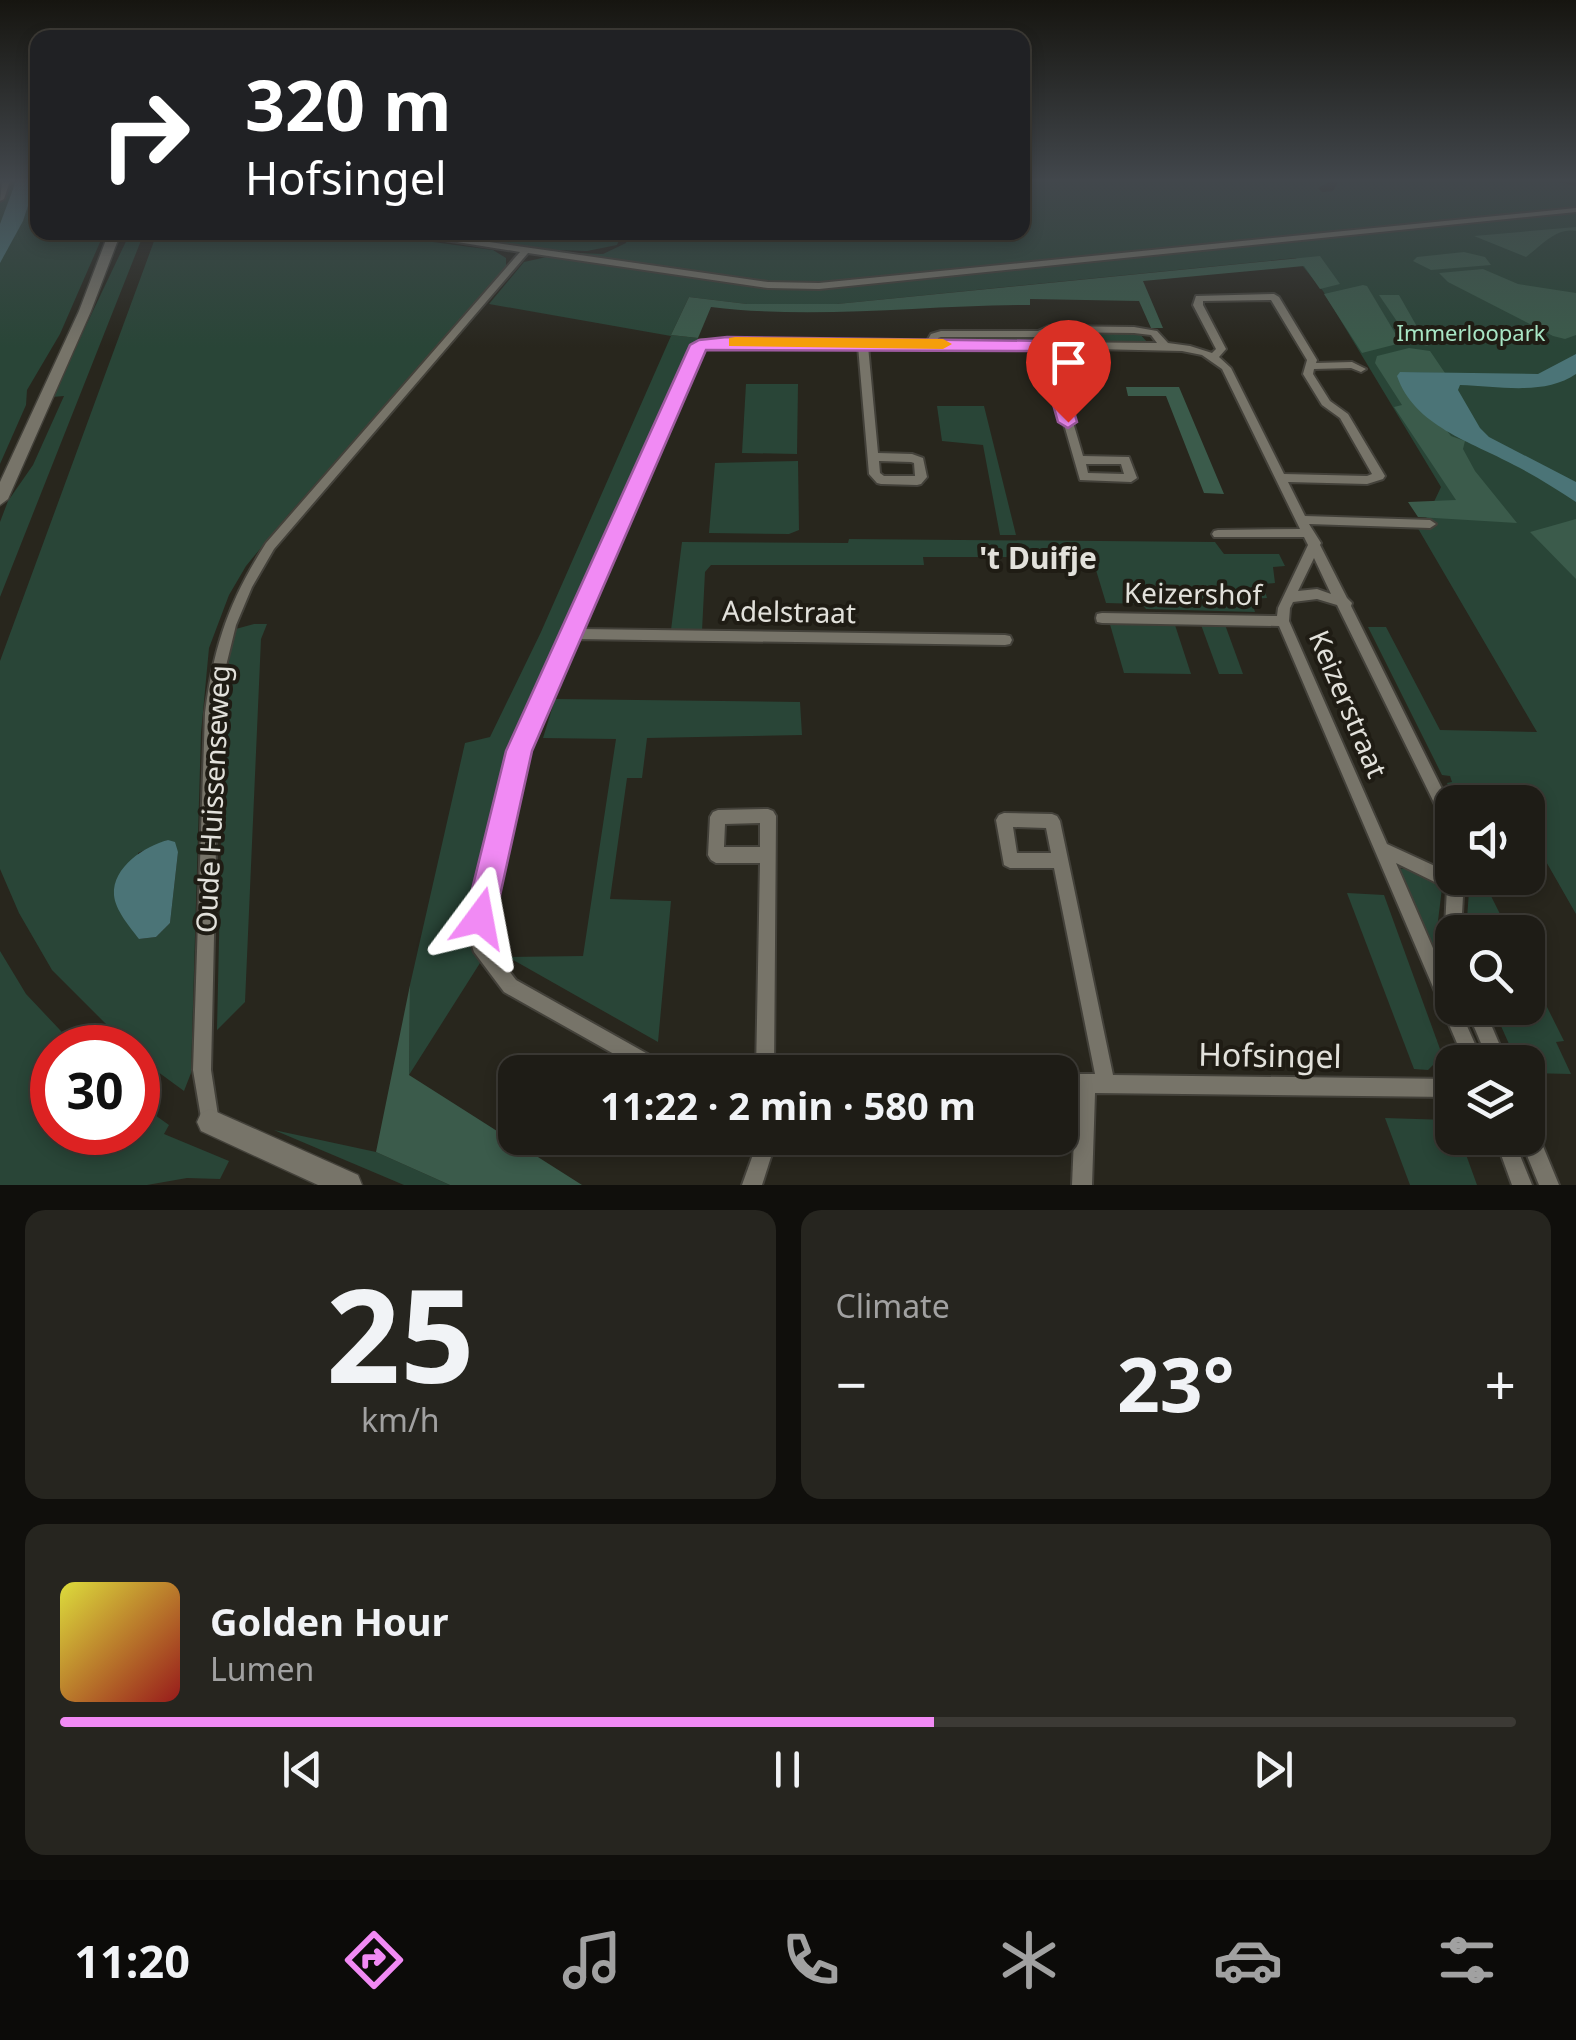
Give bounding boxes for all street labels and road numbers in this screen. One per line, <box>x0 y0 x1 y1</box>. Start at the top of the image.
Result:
street label: Keizershof <box>1124 573 1264 613</box>
street label: Adelstraat <box>722 591 856 631</box>
street label: Keizerstraat <box>1301 624 1397 783</box>
street label: Oude Huissenseweg <box>186 664 238 934</box>
street label: Hofsingel <box>1198 1032 1342 1077</box>

